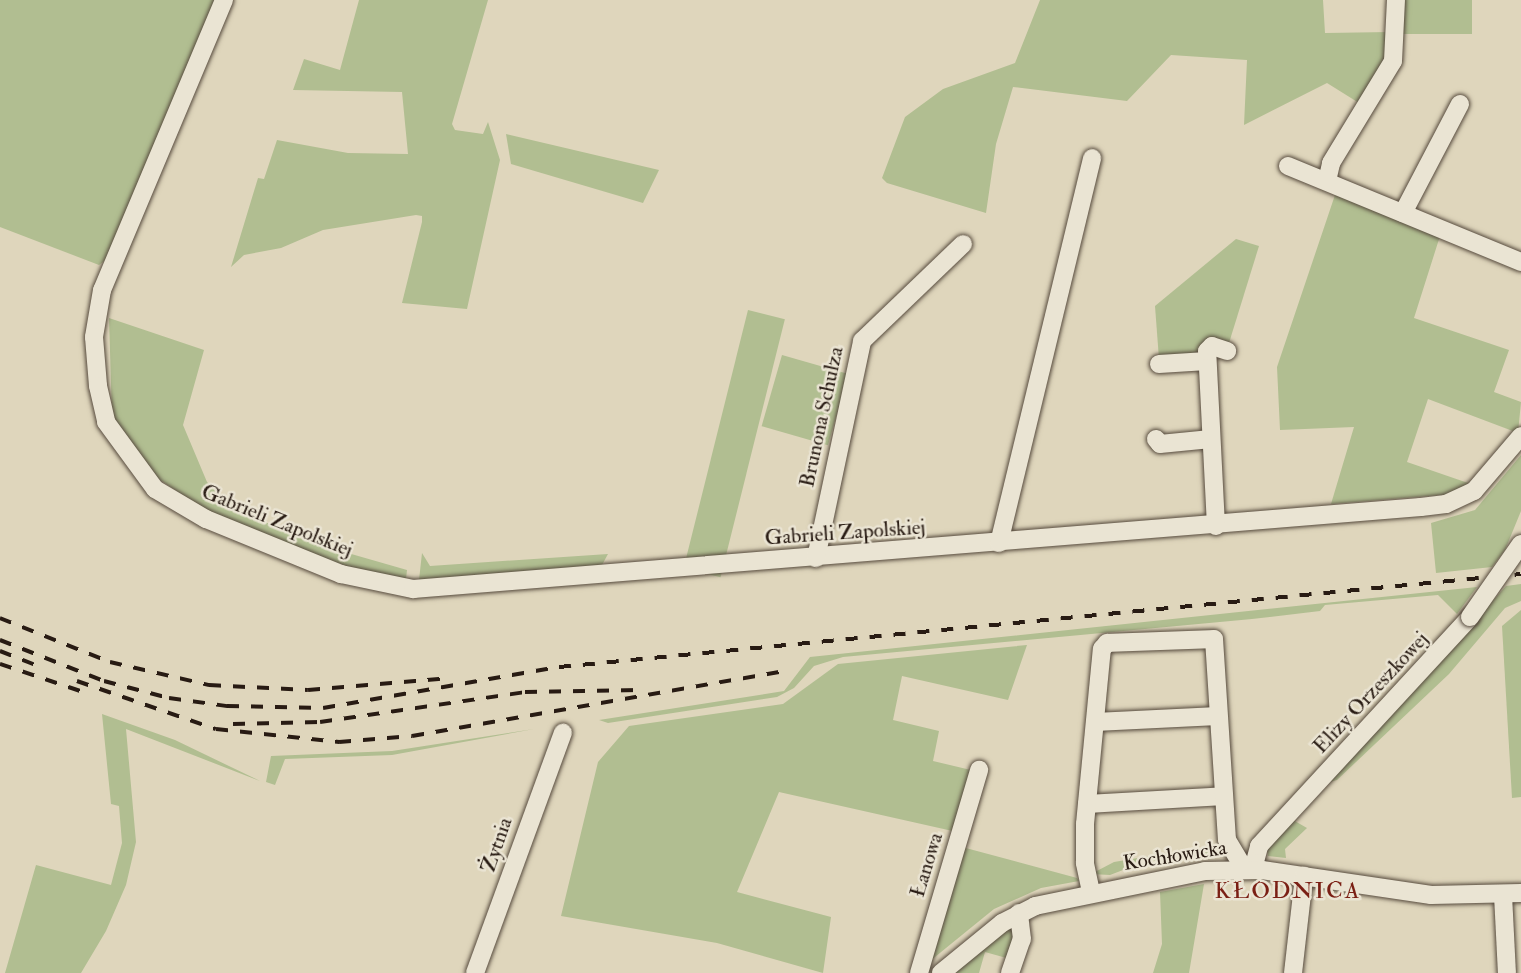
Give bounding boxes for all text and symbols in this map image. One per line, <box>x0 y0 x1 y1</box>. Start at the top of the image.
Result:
street label: Brunona Schulza <box>795 344 849 490</box>
street label: Gabrieli Zapolskiej <box>198 479 356 563</box>
street label: Gabrieli Zapolskiej <box>764 515 926 551</box>
street label: Elizy Orzeszkowej <box>1308 627 1434 759</box>
street label: Żytnia <box>476 814 518 876</box>
street label: Łanowa <box>905 830 949 900</box>
street label: Kochłowicka <box>1121 835 1229 877</box>
district label: KŁODNICA <box>1216 877 1360 905</box>

